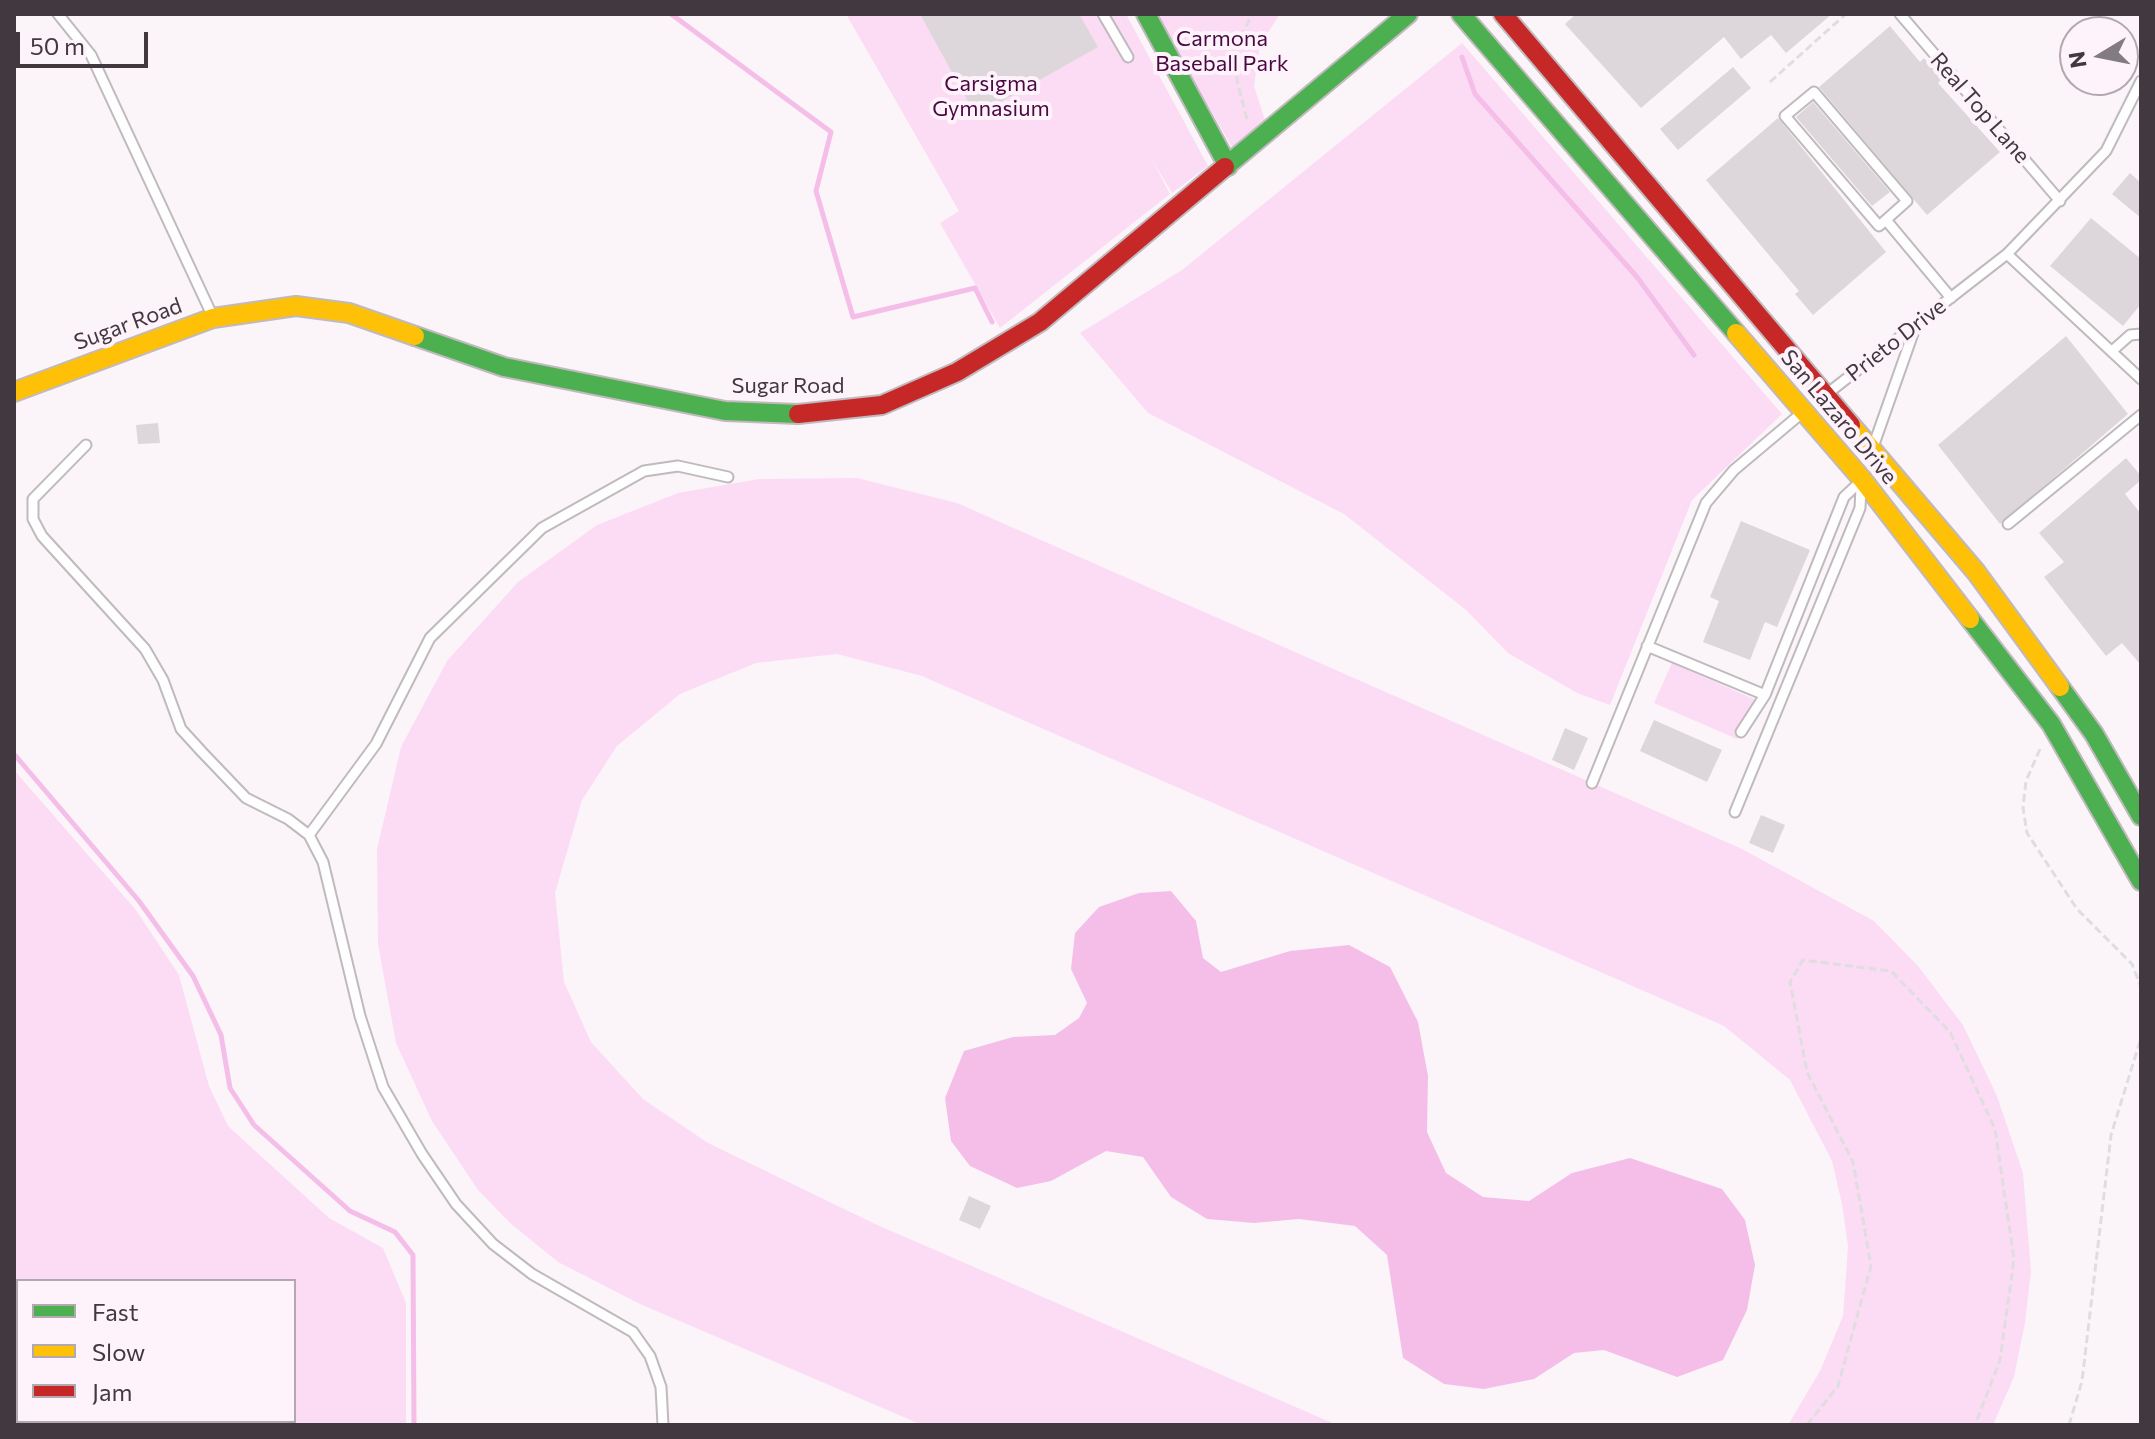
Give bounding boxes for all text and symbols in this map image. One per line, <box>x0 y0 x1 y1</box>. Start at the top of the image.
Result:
scale bar <box>20 16 152 66</box>
north arrow <box>2059 16 2139 96</box>
park label: Carmona Baseball Park <box>1155 26 1289 78</box>
text: 50 m <box>30 31 85 60</box>
street label: Real Top Lane <box>1925 47 2035 169</box>
text: N <box>2062 49 2092 70</box>
park label: Carsigma Gymnasium <box>932 71 1050 122</box>
street label: Sugar Road <box>70 292 186 356</box>
street label: Prieto Drive <box>1841 293 1951 387</box>
street label: San Lazaro Drive <box>1775 345 1903 489</box>
street label: Sugar Road <box>732 373 844 399</box>
legend <box>16 1279 296 1423</box>
text: Fast <box>92 1297 139 1326</box>
text: Slow <box>92 1337 145 1366</box>
text: Jam <box>92 1377 132 1406</box>

